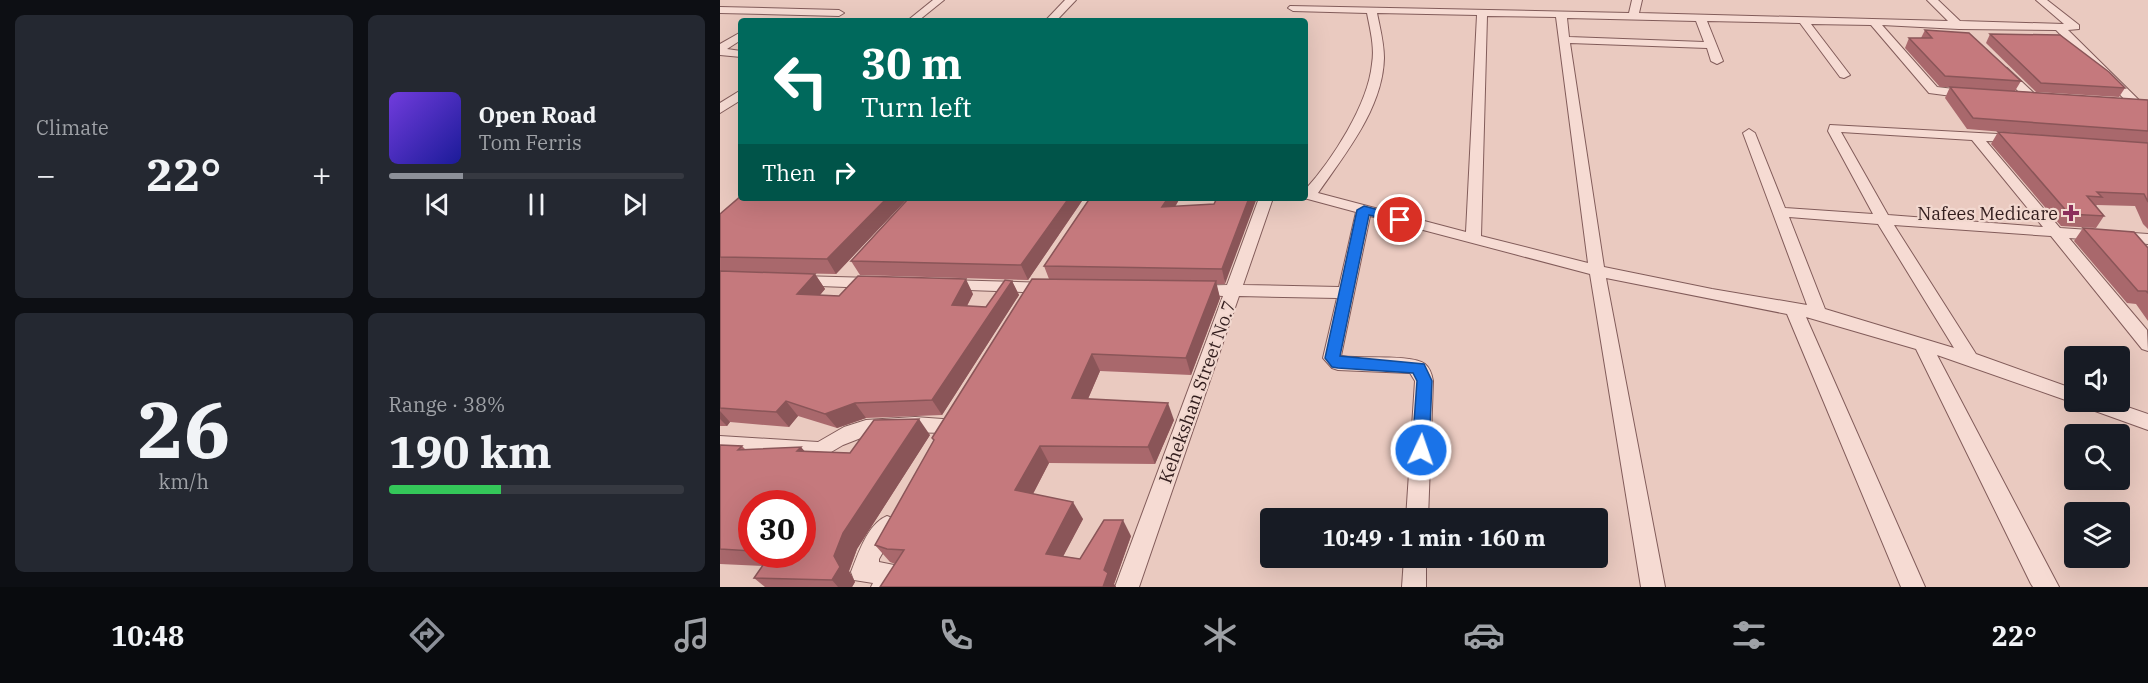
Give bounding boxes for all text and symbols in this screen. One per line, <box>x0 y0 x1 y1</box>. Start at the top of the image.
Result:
text: 30 m <box>861 36 962 91</box>
icon: left <box>762 42 840 120</box>
text: Turn left <box>861 89 972 124</box>
text: Open Road <box>479 100 597 129</box>
text: Climate <box>36 114 109 141</box>
text: Tom Ferris <box>479 129 582 156</box>
text: 22° <box>146 145 221 203</box>
text: − <box>36 153 56 196</box>
text: + <box>312 153 332 196</box>
icon: right <box>828 156 861 189</box>
text: Then <box>762 158 816 187</box>
icon: previous <box>421 188 454 221</box>
icon: pause <box>520 188 553 221</box>
icon: next <box>618 188 651 221</box>
pin <box>1374 194 1425 245</box>
place label: Nafees Medicare <box>1917 202 2058 225</box>
icon: arrive <box>1383 203 1416 236</box>
marker: Nafees Medicare <box>2062 204 2080 222</box>
street label: Kehekshan Street No.7 <box>1153 298 1241 486</box>
map controls <box>2064 346 2130 568</box>
button: sound <box>2064 346 2130 412</box>
text: 26 <box>137 378 231 479</box>
text: Range · 38% <box>389 391 505 418</box>
position arrow <box>1389 418 1453 482</box>
text: 190 km <box>389 422 552 480</box>
button: search <box>2064 424 2130 490</box>
text: km/h <box>158 468 209 495</box>
speed limit sign: 30 <box>738 490 816 568</box>
button: layers <box>2064 502 2130 568</box>
text: 10:49 · 1 min · 160 m <box>1322 523 1546 552</box>
icon: directions <box>406 614 448 656</box>
icon: music <box>671 614 713 656</box>
icon: phone <box>935 614 977 656</box>
icon: climate <box>1199 614 1241 656</box>
icon: car <box>1463 614 1505 656</box>
icon: filters <box>1728 614 1770 656</box>
text: 10:48 <box>111 618 184 653</box>
text: 22° <box>1992 618 2037 653</box>

